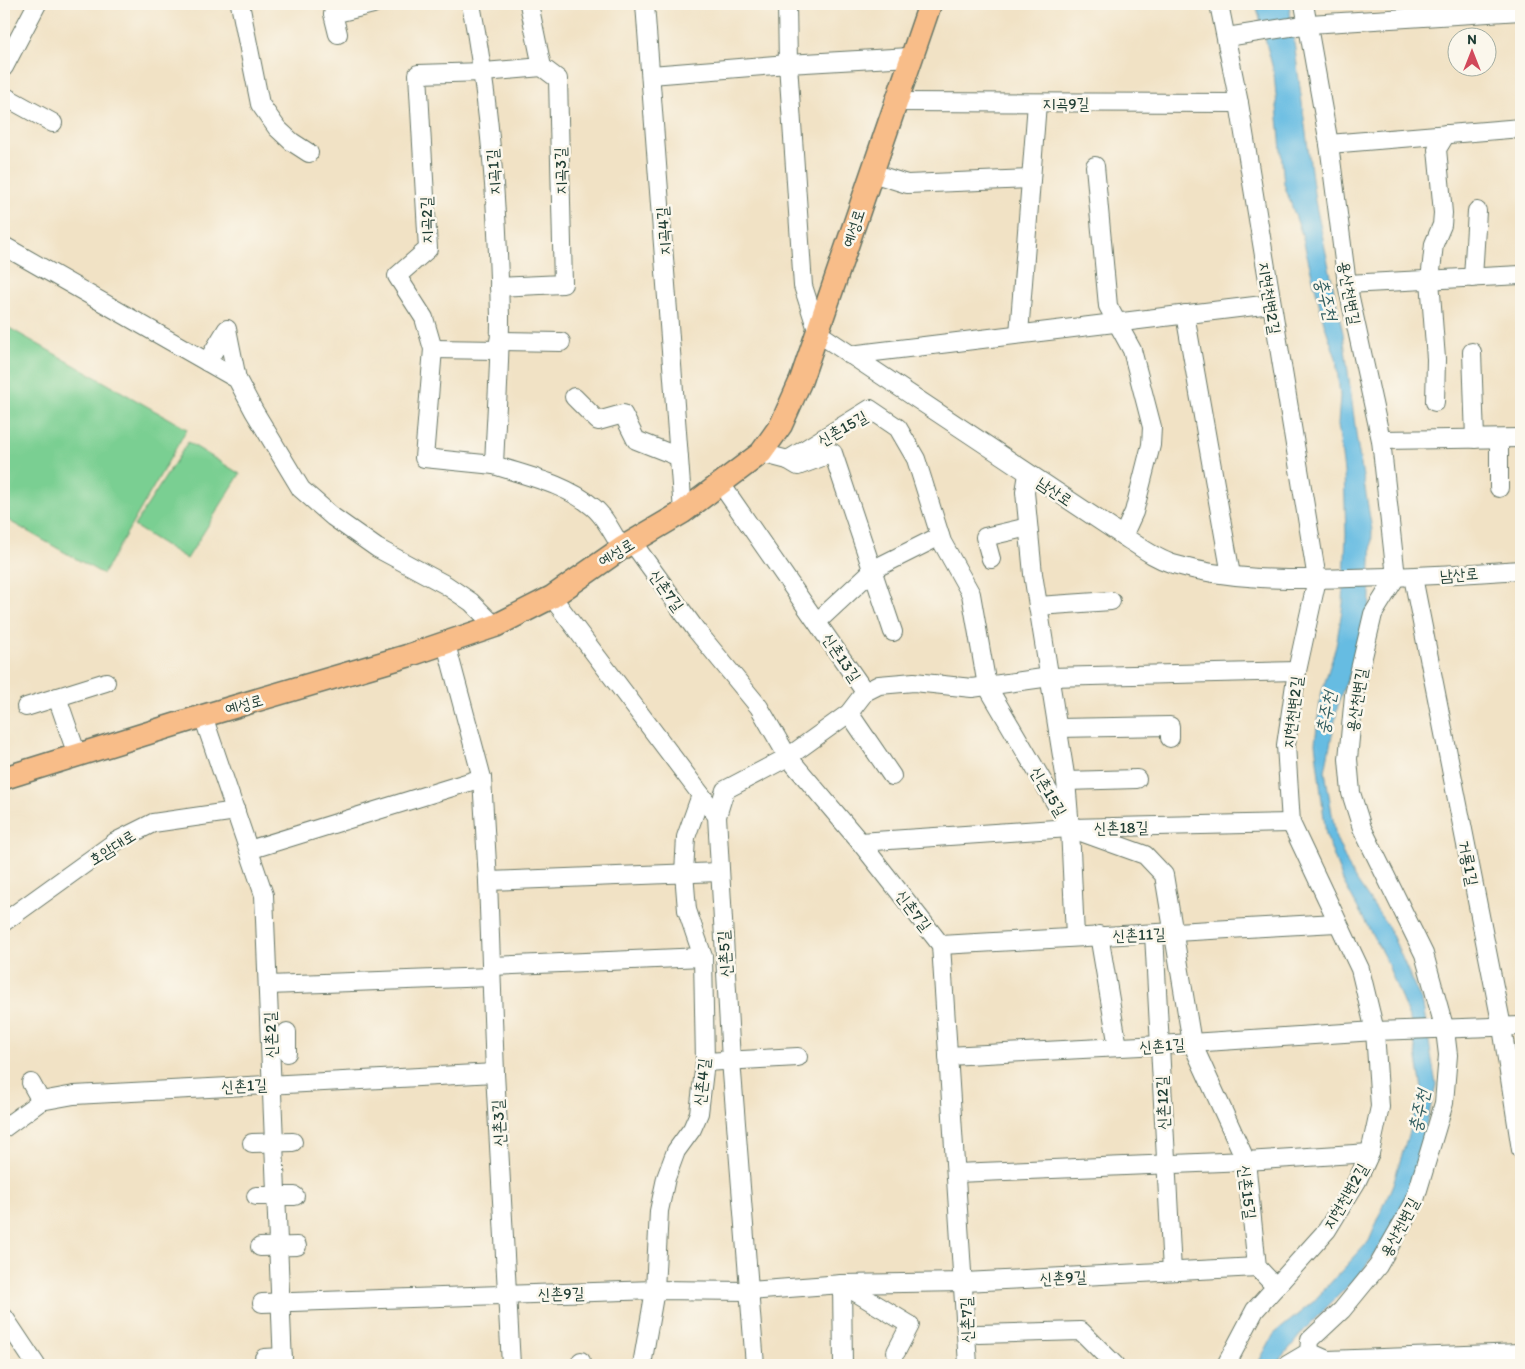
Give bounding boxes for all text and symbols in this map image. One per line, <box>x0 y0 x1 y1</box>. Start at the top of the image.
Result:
north arrow <box>1448 28 1498 78</box>
text: N <box>1467 31 1477 48</box>
street label: 지곡9길 <box>1043 94 1090 113</box>
street label: 지곡3길 <box>551 147 570 195</box>
street label: 지곡1길 <box>482 148 505 196</box>
street label: 지곡2길 <box>417 196 436 244</box>
street label: 지곡4길 <box>652 206 675 256</box>
street label: 예성로 <box>838 207 868 249</box>
street label: 용산천변길 <box>1335 260 1364 327</box>
street label: 지현천변2길 <box>1254 261 1285 336</box>
water label: 충주천 <box>1310 275 1342 324</box>
street label: 신촌15길 <box>814 407 871 450</box>
street label: 남산로 <box>1033 473 1076 510</box>
street label: 예성로 <box>595 534 638 571</box>
street label: 남산로 <box>1439 564 1479 585</box>
street label: 신촌7길 <box>645 566 688 615</box>
street label: 신촌13길 <box>818 629 865 685</box>
street label: 용산천변길 <box>1342 667 1371 733</box>
street label: 지현천변2길 <box>1279 675 1306 749</box>
water label: 충주천 <box>1311 688 1341 736</box>
street label: 예성로 <box>223 690 265 719</box>
street label: 신촌15길 <box>1026 763 1071 820</box>
street label: 신촌18길 <box>1093 818 1149 837</box>
street label: 호암대로 <box>85 826 139 869</box>
street label: 거룡1길 <box>1455 839 1482 888</box>
street label: 신촌7길 <box>892 886 936 935</box>
street label: 신촌11길 <box>1112 924 1166 945</box>
street label: 신촌5길 <box>713 930 736 978</box>
street label: 신촌2길 <box>260 1011 281 1059</box>
street label: 신촌1길 <box>1138 1034 1186 1057</box>
street label: 신촌4길 <box>690 1057 713 1107</box>
street label: 신촌1길 <box>221 1075 268 1096</box>
street label: 신촌12길 <box>1152 1075 1173 1131</box>
water label: 충주천 <box>1404 1086 1435 1135</box>
street label: 신촌3길 <box>488 1099 509 1147</box>
street label: 지현천변2길 <box>1319 1160 1372 1233</box>
street label: 신촌15길 <box>1235 1164 1260 1220</box>
street label: 용산천변길 <box>1376 1194 1423 1260</box>
street label: 신촌9길 <box>1039 1267 1087 1288</box>
street label: 신촌9길 <box>537 1283 585 1304</box>
street label: 신촌7길 <box>956 1296 977 1344</box>

